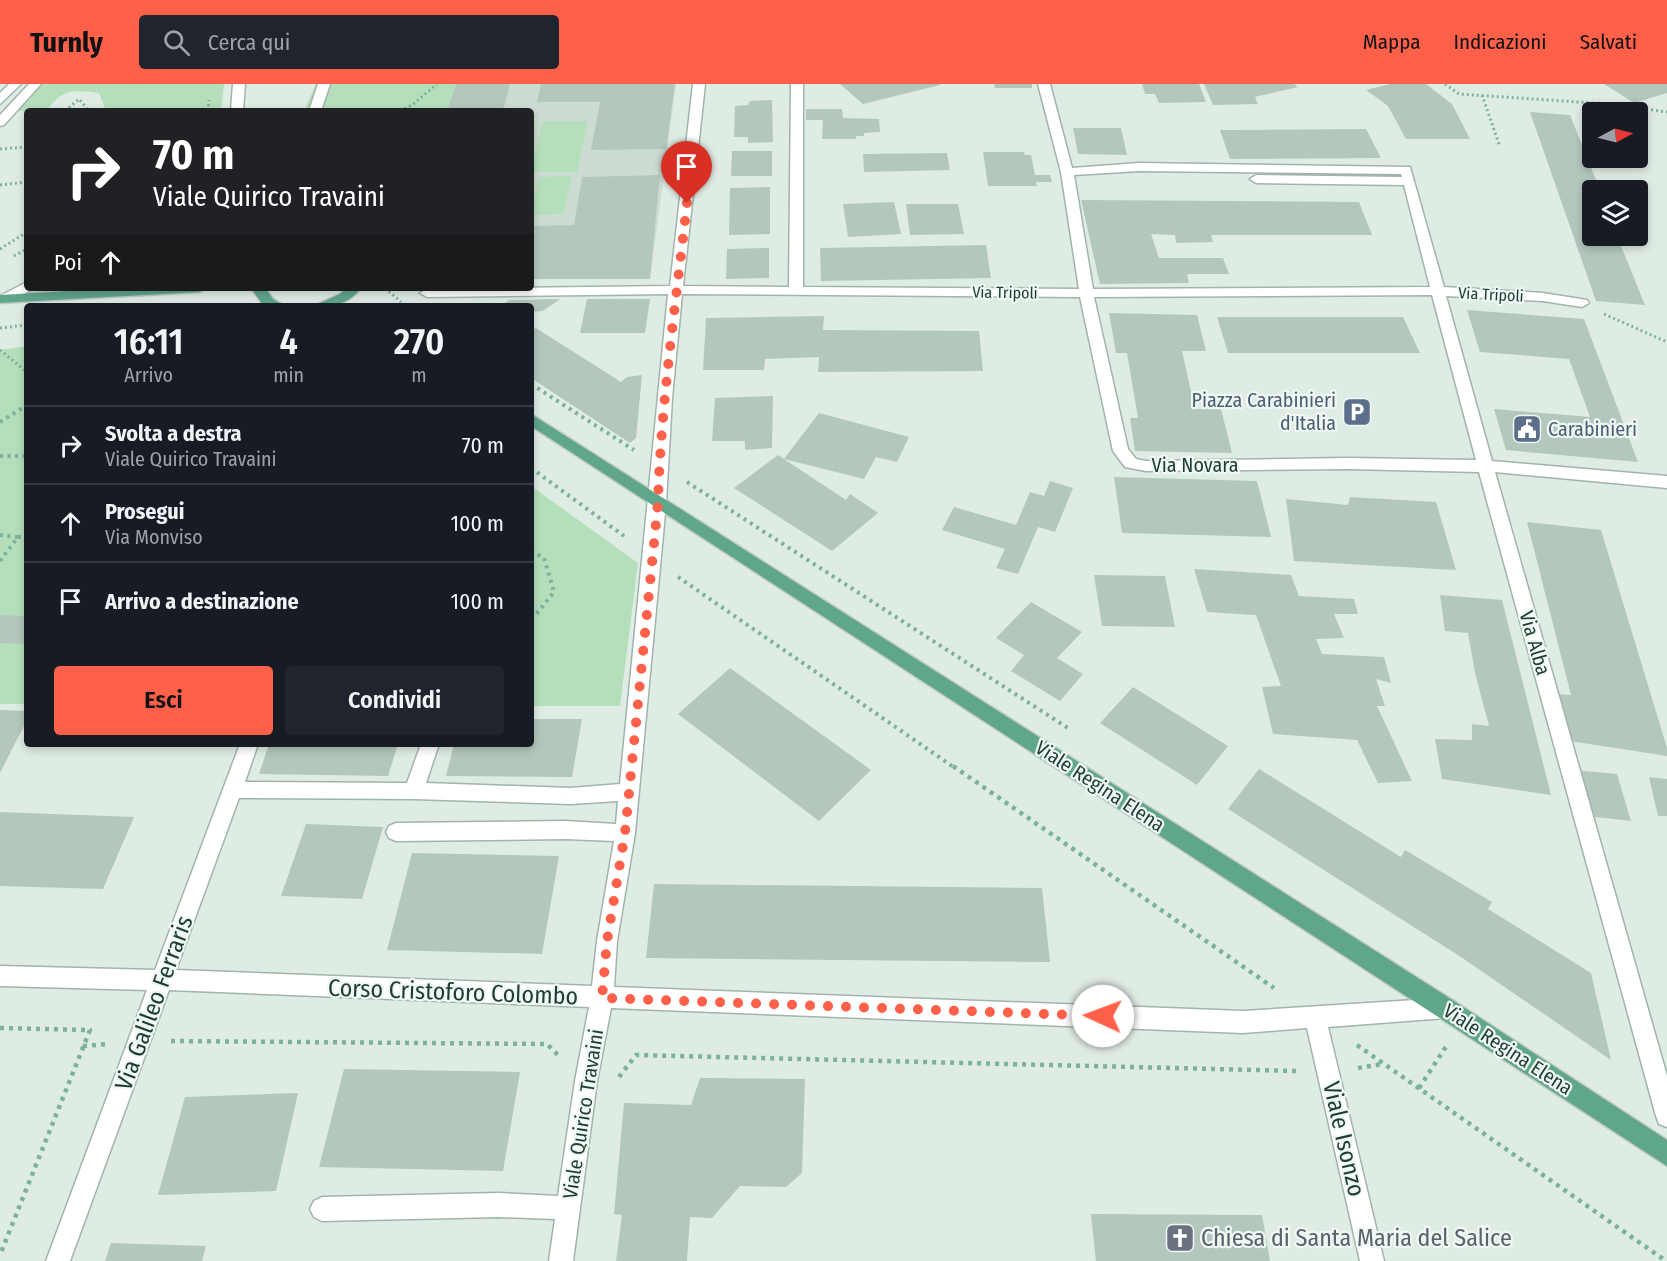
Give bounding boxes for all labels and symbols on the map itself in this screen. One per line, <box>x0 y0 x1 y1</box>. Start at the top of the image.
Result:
north arrow <box>1582 102 1648 168</box>
pin <box>661 141 712 203</box>
street label: Via Tripoli <box>972 282 1038 303</box>
street label: Via Tripoli <box>1458 283 1524 306</box>
place label: Piazza Carabinieri d'Italia <box>1192 388 1336 435</box>
parking icon: Piazza Carabinieri d'Italia <box>1341 396 1373 428</box>
public building icon: Carabinieri <box>1511 413 1543 445</box>
place label: Carabinieri <box>1548 417 1637 441</box>
street label: Via Novara <box>1152 453 1238 477</box>
street label: Via Alba <box>1514 608 1556 678</box>
street label: Viale Regina Elena <box>1031 735 1169 837</box>
street label: Via Galileo Ferraris <box>109 912 199 1094</box>
street label: Corso Cristoforo Colombo <box>327 974 579 1010</box>
position arrow <box>1071 984 1135 1048</box>
street label: Viale Regina Elena <box>1439 998 1577 1100</box>
street label: Viale Quirico Travaini <box>558 1027 608 1201</box>
street label: Viale Isonzo <box>1317 1079 1371 1199</box>
church icon: Chiesa di Santa Maria del Salice <box>1164 1222 1196 1254</box>
place label: Chiesa di Santa Maria del Salice <box>1201 1224 1512 1252</box>

